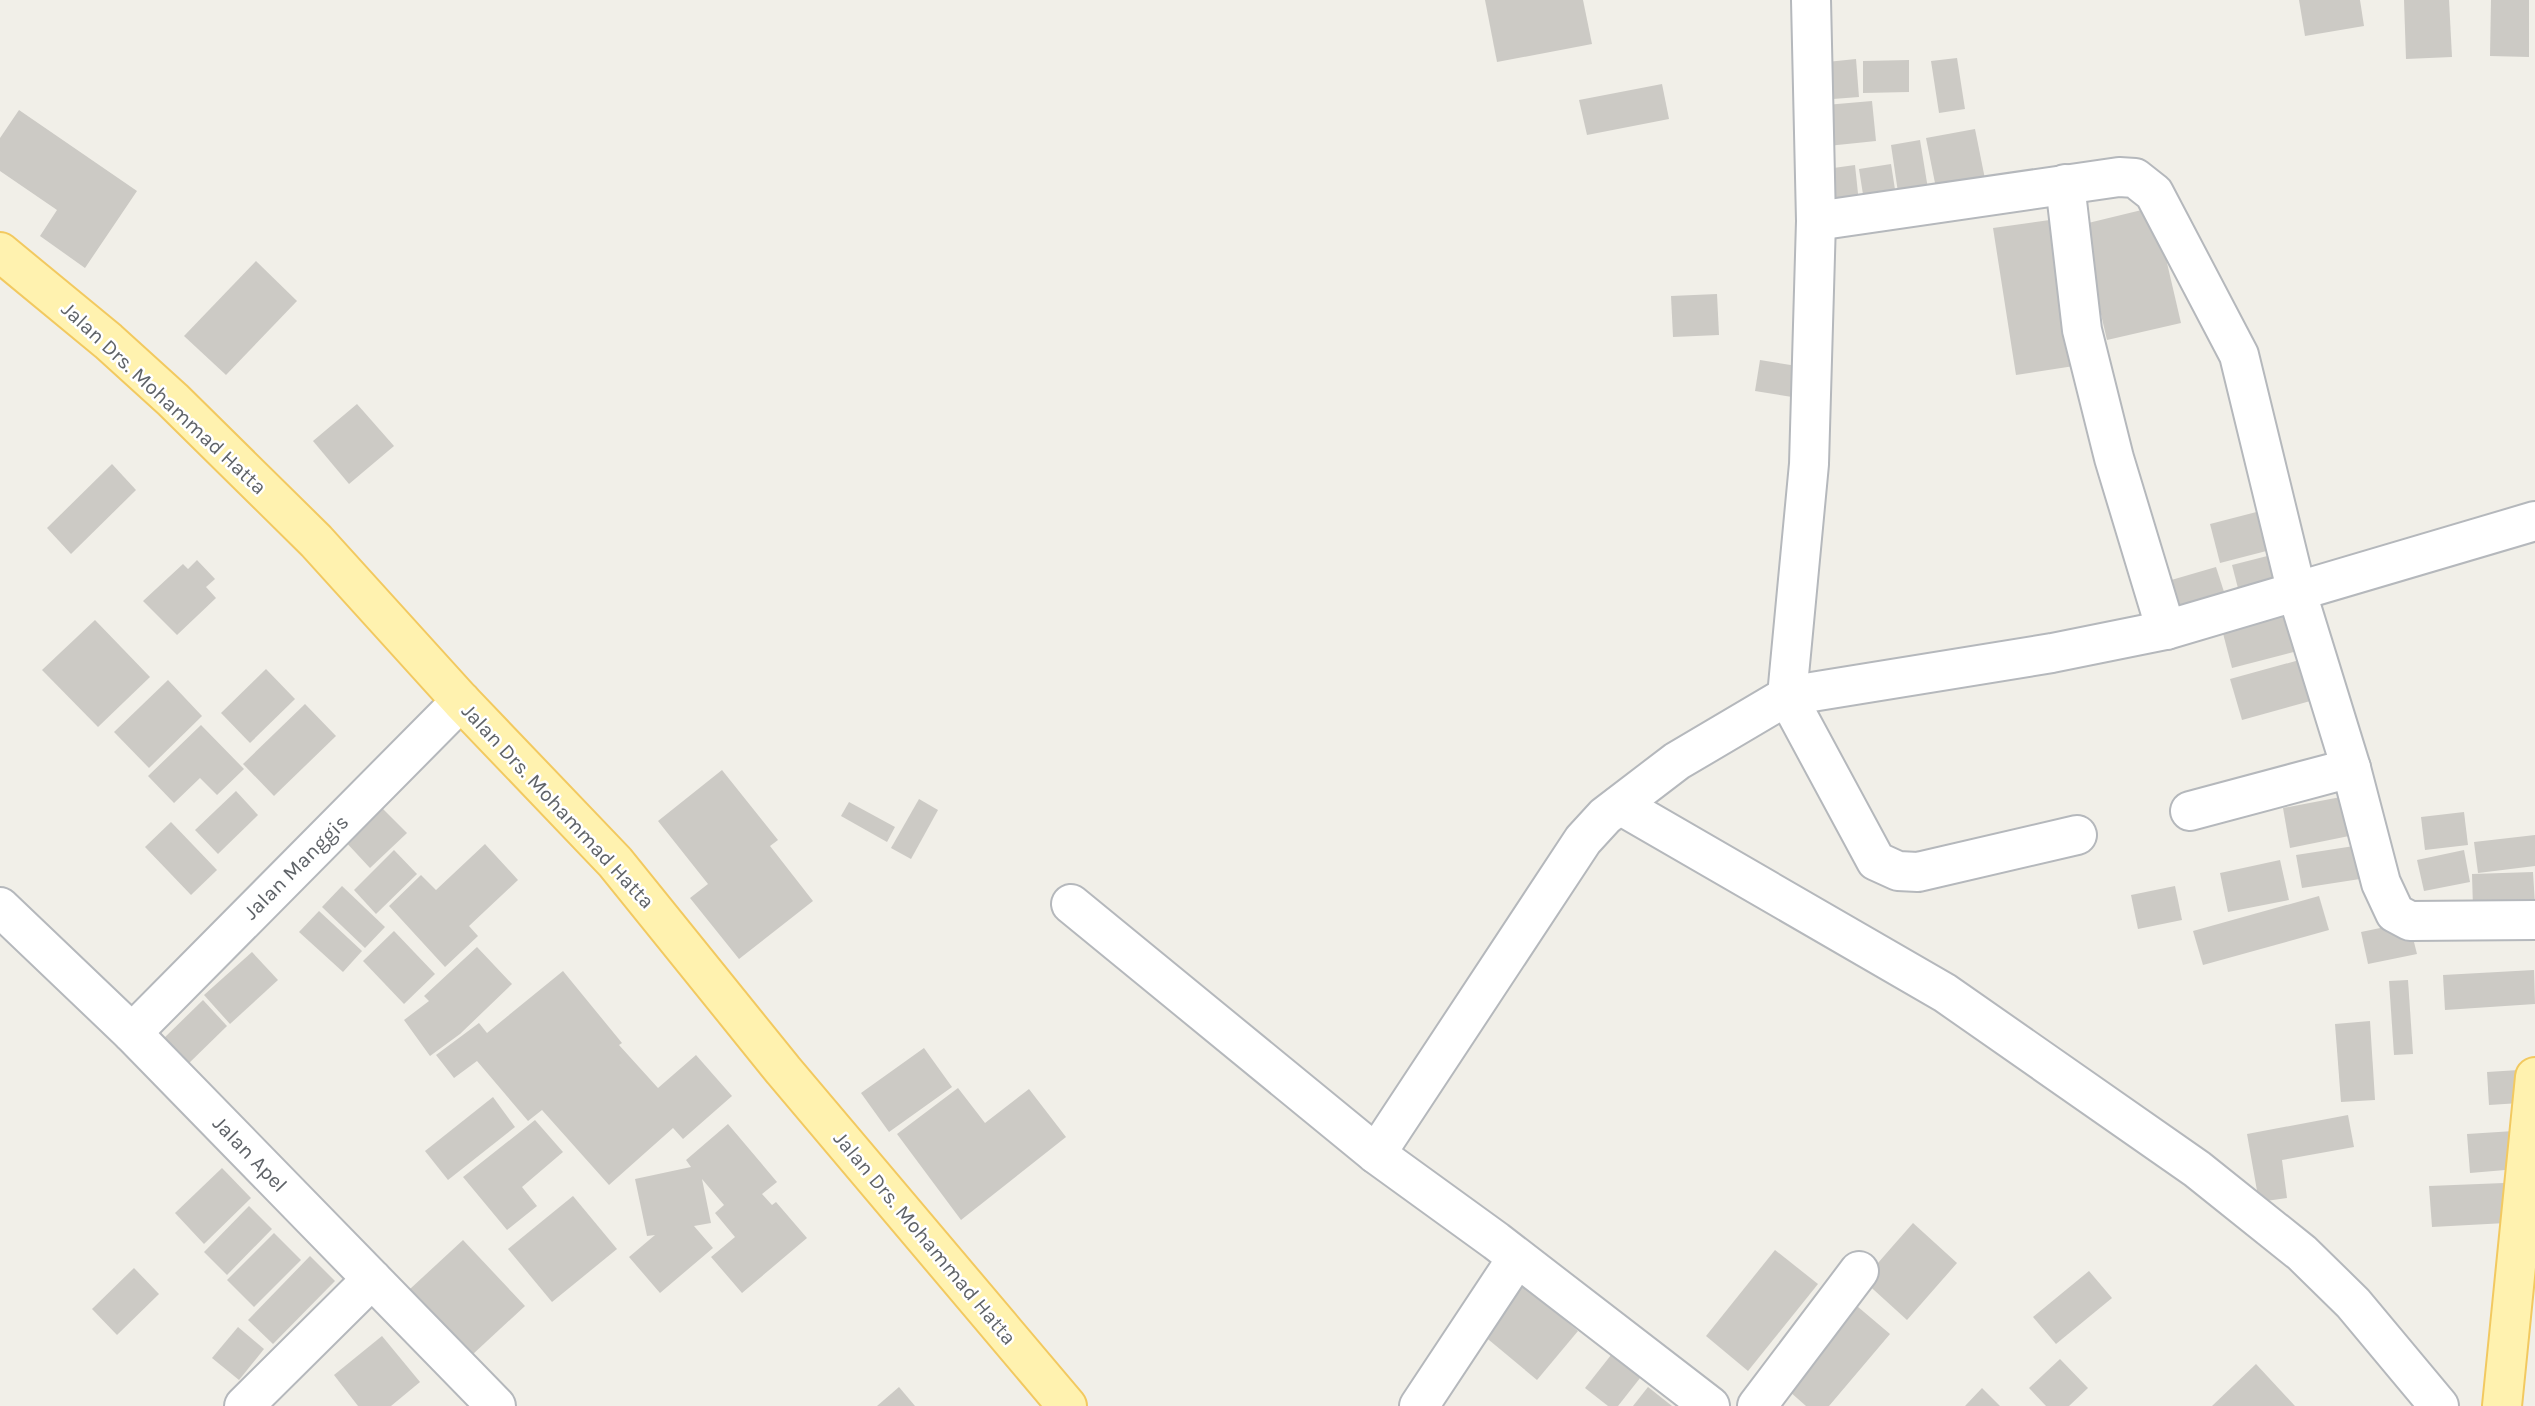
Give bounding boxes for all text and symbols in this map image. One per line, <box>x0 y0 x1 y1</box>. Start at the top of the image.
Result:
street label: Jalan Drs. Mohammad Hatta <box>57 297 271 499</box>
street label: Jalan Drs. Mohammad Hatta <box>457 699 659 913</box>
street label: Jalan Manggis <box>239 810 353 924</box>
street label: Jalan Apel <box>208 1111 292 1197</box>
street label: Jalan Drs. Mohammad Hatta <box>829 1126 1021 1350</box>

